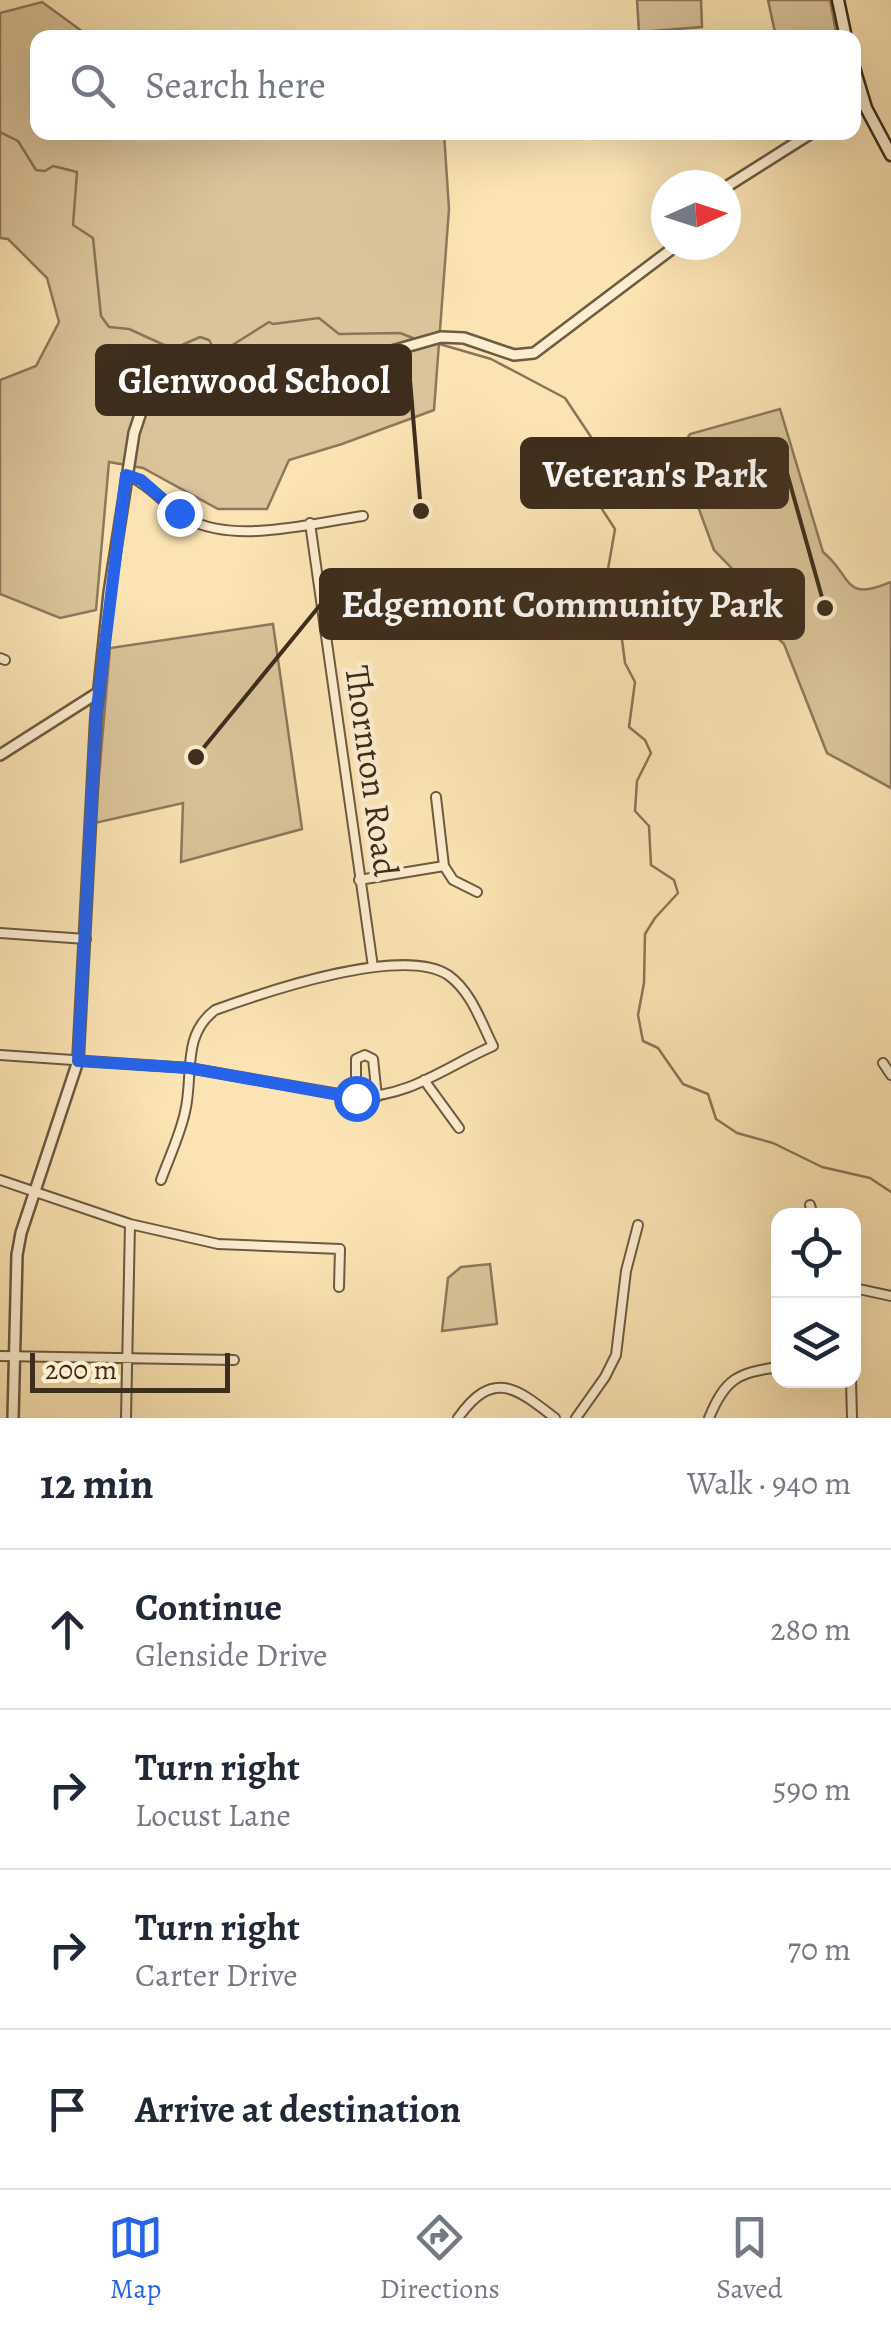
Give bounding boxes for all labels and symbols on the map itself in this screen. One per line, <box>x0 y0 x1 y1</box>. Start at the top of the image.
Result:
north arrow <box>651 170 741 260</box>
callout: Glenwood School <box>97 346 410 414</box>
text: Glenwood School <box>118 354 390 406</box>
callout: Veteran's Park <box>522 439 787 507</box>
text: Veteran's Park <box>542 448 768 500</box>
route end <box>157 491 203 537</box>
callout: Edgemont Community Park <box>321 570 803 638</box>
text: Edgemont Community Park <box>341 578 783 630</box>
street label: Thornton Road <box>333 662 411 880</box>
route start <box>334 1076 380 1122</box>
scale bar <box>30 1348 230 1392</box>

